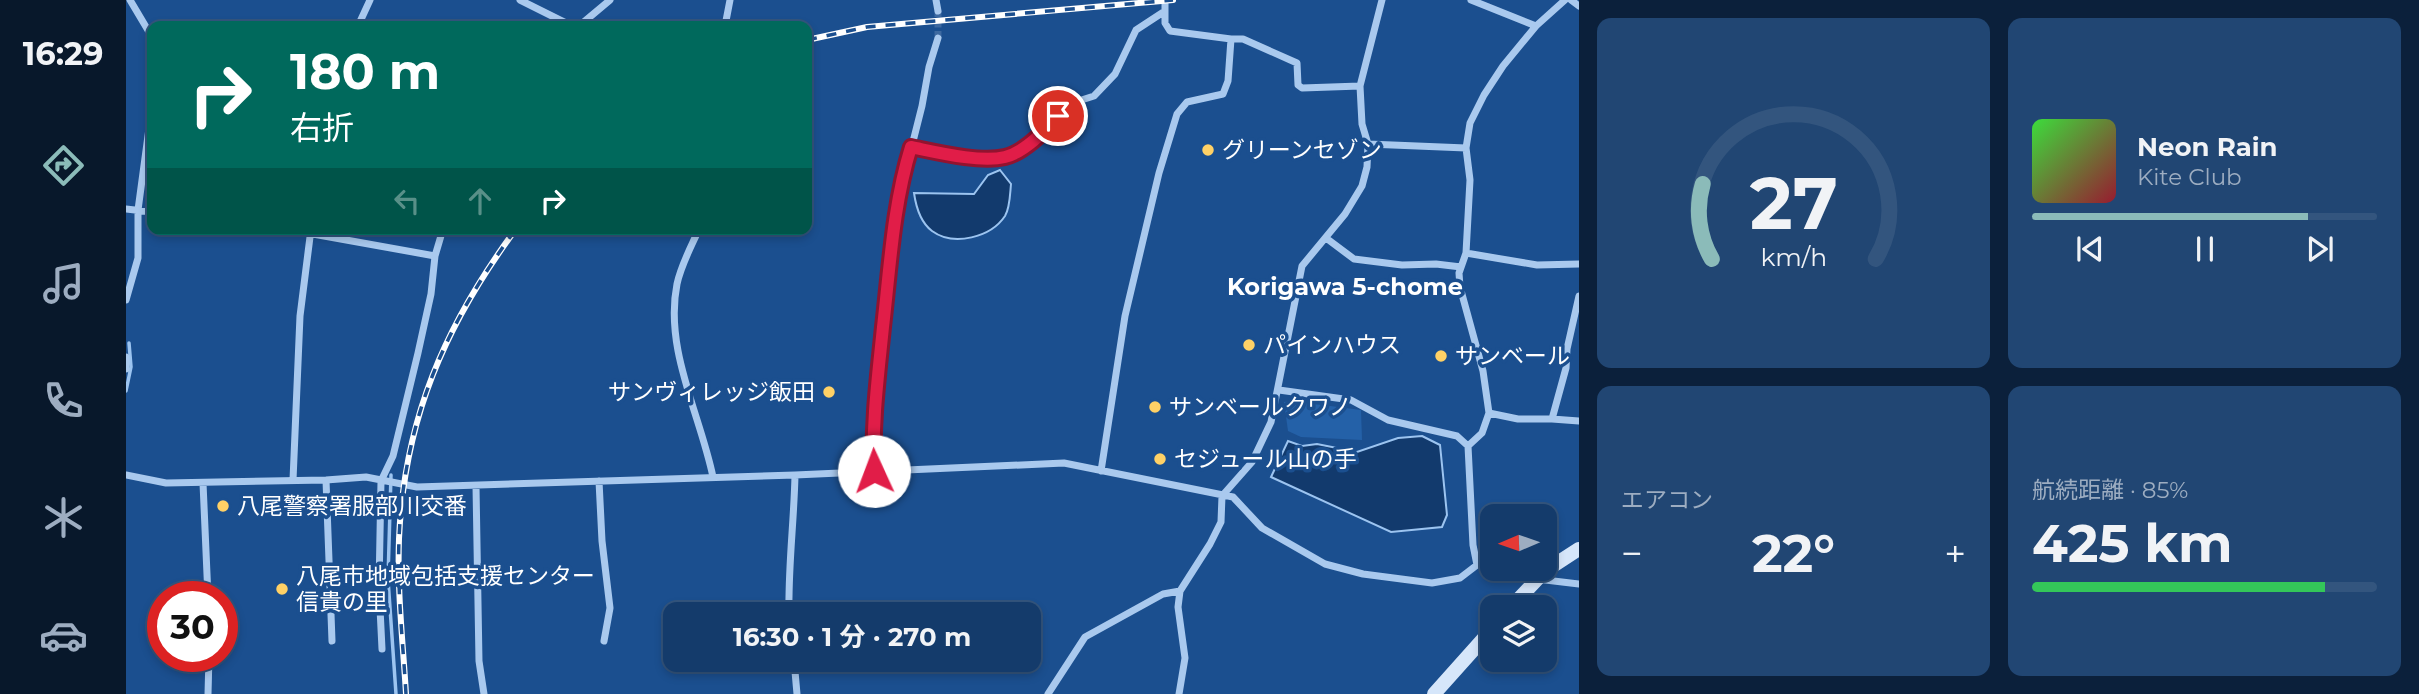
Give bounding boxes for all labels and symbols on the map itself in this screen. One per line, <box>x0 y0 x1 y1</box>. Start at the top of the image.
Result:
pin <box>1028 86 1088 146</box>
place label: グリーンセゾン <box>1222 136 1382 164</box>
marker: グリーンセゾン <box>1200 142 1216 158</box>
district label: Korigawa 5-chome <box>1227 272 1463 301</box>
place label: パインハウス <box>1263 331 1401 359</box>
marker: パインハウス <box>1241 337 1257 353</box>
place label: サンベール <box>1455 342 1570 370</box>
marker: サンベール <box>1433 348 1449 364</box>
place label: サンヴィレッジ飯田 <box>608 378 815 406</box>
marker: サンヴィレッジ飯田 <box>821 384 837 400</box>
place label: サンベールクワノ <box>1169 393 1352 421</box>
marker: サンベールクワノ <box>1147 399 1163 415</box>
position arrow <box>837 434 911 508</box>
place label: セジュール山の手 <box>1174 445 1356 473</box>
marker: セジュール山の手 <box>1152 451 1168 467</box>
place label: 八尾警察署服部川交番 <box>237 492 467 520</box>
marker: 八尾警察署服部川交番 <box>215 498 231 514</box>
north arrow <box>1480 504 1558 581</box>
place label: 八尾市地域包括支援センター 信貴の里 <box>296 562 595 616</box>
speed limit sign: 30 <box>147 581 238 672</box>
marker: 八尾市地域包括支援センター 信貴の里 <box>274 581 290 597</box>

